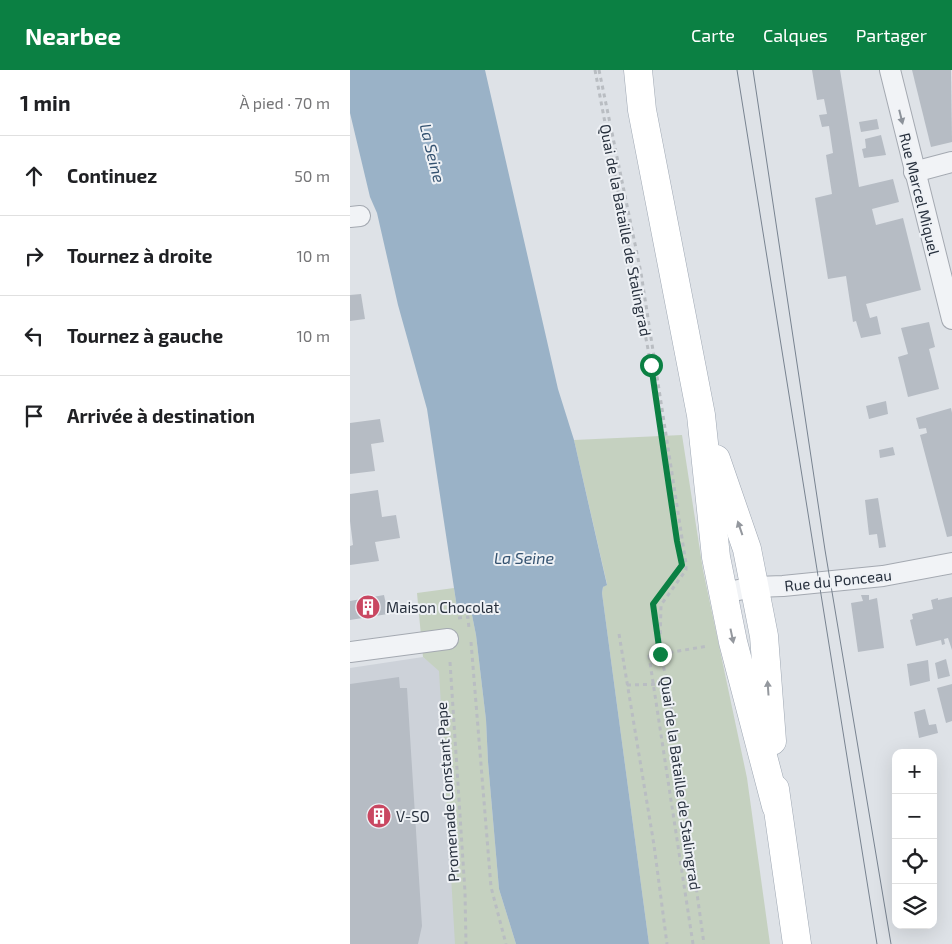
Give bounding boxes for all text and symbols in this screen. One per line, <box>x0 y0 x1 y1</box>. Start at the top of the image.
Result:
text: Nearbee <box>25 21 121 50</box>
text: Carte <box>691 24 735 46</box>
text: Calques <box>763 24 828 46</box>
text: Partager <box>856 24 927 46</box>
text: 1 min <box>20 90 71 115</box>
text: À pied · 70 m <box>240 93 330 112</box>
one-way arrow <box>897 110 905 125</box>
water label: La Seine <box>417 122 450 185</box>
street label: Quai de la Bataille de Stalingrad <box>596 122 655 338</box>
street label: Rue Marcel Miquel <box>896 131 944 258</box>
icon: ahead <box>20 162 48 190</box>
text: Continuez <box>67 164 157 187</box>
text: 50 m <box>294 166 330 185</box>
icon: right <box>20 242 48 270</box>
text: Tournez à droite <box>67 244 213 267</box>
text: 10 m <box>296 246 330 265</box>
icon: left <box>20 322 48 350</box>
text: Tournez à gauche <box>67 324 223 347</box>
text: 10 m <box>296 326 330 345</box>
route start <box>640 354 663 377</box>
icon: arrive <box>20 402 48 430</box>
text: Arrivée à destination <box>67 404 255 427</box>
one-way arrow <box>736 520 744 535</box>
water label: La Seine <box>494 548 554 567</box>
street label: Rue du Ponceau <box>783 565 893 595</box>
building icon: Maison Chocolat <box>355 594 381 620</box>
place label: Maison Chocolat <box>386 598 500 616</box>
one-way arrow <box>728 628 736 644</box>
route end <box>649 643 672 666</box>
street label: Quai de la Bataille de Stalingrad <box>656 675 705 891</box>
one-way arrow <box>764 679 772 695</box>
street label: Promenade Constant Pape <box>432 701 462 883</box>
map controls <box>892 749 937 929</box>
button: + <box>892 749 937 794</box>
button: − <box>892 794 937 839</box>
building icon: V-SO <box>366 803 392 829</box>
place label: V-SO <box>396 807 430 825</box>
button: locate <box>892 839 937 884</box>
button: layers <box>892 884 937 929</box>

